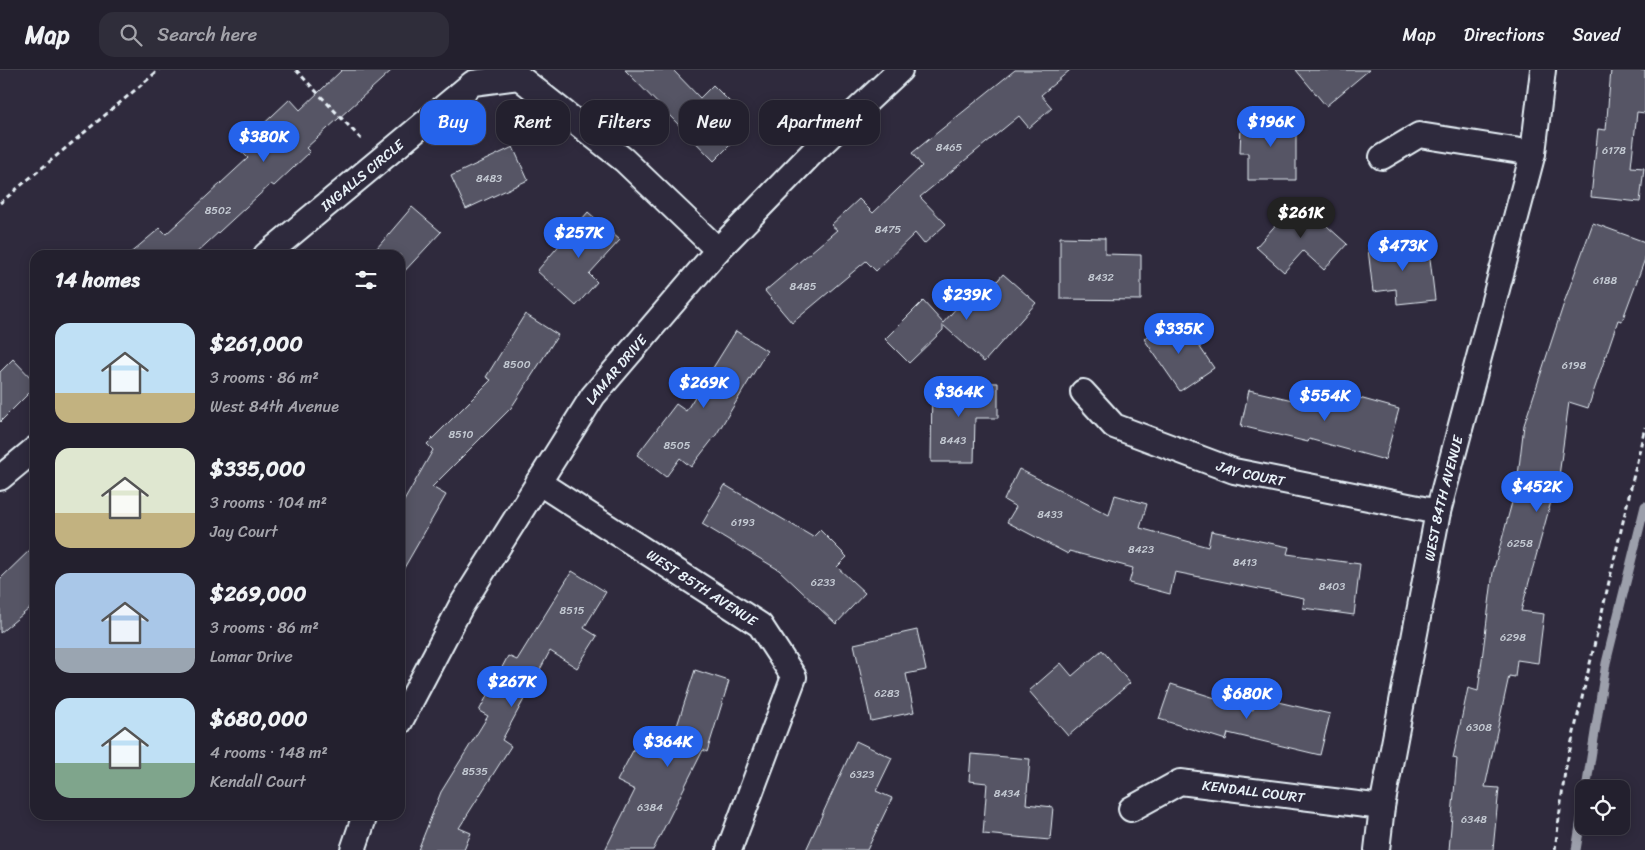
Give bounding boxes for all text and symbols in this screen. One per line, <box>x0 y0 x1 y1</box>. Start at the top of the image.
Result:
search box <box>99 12 449 57</box>
text: Map <box>25 14 69 56</box>
text: Search here <box>157 18 257 51</box>
text: Map <box>1403 19 1436 51</box>
text: Directions <box>1464 19 1545 51</box>
text: Saved <box>1573 19 1620 51</box>
icon: search <box>117 21 145 49</box>
chip: Buy <box>420 100 486 145</box>
chip: Rent <box>496 100 570 145</box>
chip: Filters <box>580 100 669 145</box>
chip: New <box>679 100 749 145</box>
chip: Apartment <box>759 100 880 145</box>
pin: $196K <box>1236 106 1306 148</box>
text: $196K <box>1248 107 1294 136</box>
pin: $380K <box>229 121 299 163</box>
text: $380K <box>239 122 289 151</box>
street label: INGALLS CIRCLE <box>314 132 411 218</box>
house number: 8465 <box>936 138 963 157</box>
house number: 6178 <box>1602 141 1626 160</box>
house number: 8483 <box>476 169 502 188</box>
pin: $261K <box>1266 196 1336 239</box>
text: $261K <box>1278 198 1324 227</box>
house number: 8502 <box>205 201 232 220</box>
pin: $257K <box>544 216 614 259</box>
text: $257K <box>555 218 603 247</box>
house number: 8475 <box>875 220 902 239</box>
pin: $473K <box>1368 230 1438 272</box>
text: $473K <box>1379 231 1427 260</box>
text: 14 homes <box>55 261 140 299</box>
icon: filters <box>352 266 380 294</box>
house number: 8432 <box>1088 268 1115 287</box>
house number: 6188 <box>1593 271 1617 290</box>
house number: 8485 <box>790 277 817 296</box>
pin: $239K <box>932 278 1002 321</box>
text: $239K <box>943 280 991 309</box>
pin: $335K <box>1144 312 1214 355</box>
text: $335K <box>1155 314 1203 343</box>
text: $261,000 <box>210 325 303 363</box>
street label: LAMAR DRIVE <box>578 328 654 410</box>
icon: home <box>95 343 155 403</box>
house number: 8500 <box>503 355 531 374</box>
house number: 6198 <box>1562 356 1587 375</box>
text: 3 rooms · 86 m² <box>210 363 319 392</box>
pin: $269K <box>669 366 739 409</box>
text: $269K <box>680 368 728 397</box>
pin: $364K <box>924 376 994 418</box>
text: $364K <box>935 377 983 406</box>
pin: $554K <box>1290 380 1360 422</box>
text: $554K <box>1300 381 1350 410</box>
text: West 84th Avenue <box>210 392 339 421</box>
house number: 8510 <box>448 425 474 444</box>
house number: 8443 <box>940 431 966 450</box>
street label: WEST 84TH AVENUE <box>1416 432 1470 563</box>
house number: 8505 <box>663 436 691 455</box>
text: $335,000 <box>210 450 306 488</box>
street label: JAY COURT <box>1212 453 1289 494</box>
icon: home <box>95 468 155 528</box>
pin: $452K <box>1502 470 1572 513</box>
text: $452K <box>1512 472 1562 501</box>
text: 3 rooms · 104 m² <box>210 488 327 517</box>
house number: 8433 <box>1037 505 1063 524</box>
house number: 6193 <box>731 513 755 532</box>
text: Jay Court <box>210 517 278 546</box>
house number: 6258 <box>1507 534 1533 553</box>
house number: 8423 <box>1128 540 1154 559</box>
street label: WEST 85TH AVENUE <box>641 542 764 633</box>
house number: 8413 <box>1233 553 1257 572</box>
house number: 6233 <box>811 573 835 592</box>
text: $269,000 <box>210 575 307 613</box>
house number: 8403 <box>1319 577 1345 596</box>
icon: home <box>95 593 155 653</box>
house number: 8515 <box>560 601 585 620</box>
text: 3 rooms · 86 m² <box>210 613 319 642</box>
house number: 6298 <box>1500 628 1526 647</box>
text: Lamar Drive <box>210 642 293 671</box>
pin: $267K <box>477 666 547 708</box>
text: $267K <box>488 667 536 696</box>
pin: $680K <box>1212 678 1282 720</box>
text: $680K <box>1222 679 1272 708</box>
house number: 6283 <box>874 684 900 703</box>
text: $680,000 <box>210 700 307 738</box>
icon: home <box>95 718 155 778</box>
house number: 6308 <box>1466 718 1492 737</box>
pin: $364K <box>633 726 703 768</box>
text: $364K <box>644 727 692 756</box>
text: 4 rooms · 148 m² <box>210 738 328 767</box>
house number: 8535 <box>462 762 488 781</box>
house number: 6323 <box>850 765 874 784</box>
text: Kendall Court <box>210 767 306 796</box>
street label: KENDALL COURT <box>1201 772 1308 810</box>
map controls <box>1575 780 1630 835</box>
button: locate <box>1575 780 1630 835</box>
house number: 8434 <box>994 784 1020 803</box>
house number: 6384 <box>637 798 663 817</box>
house number: 6348 <box>1461 810 1487 829</box>

